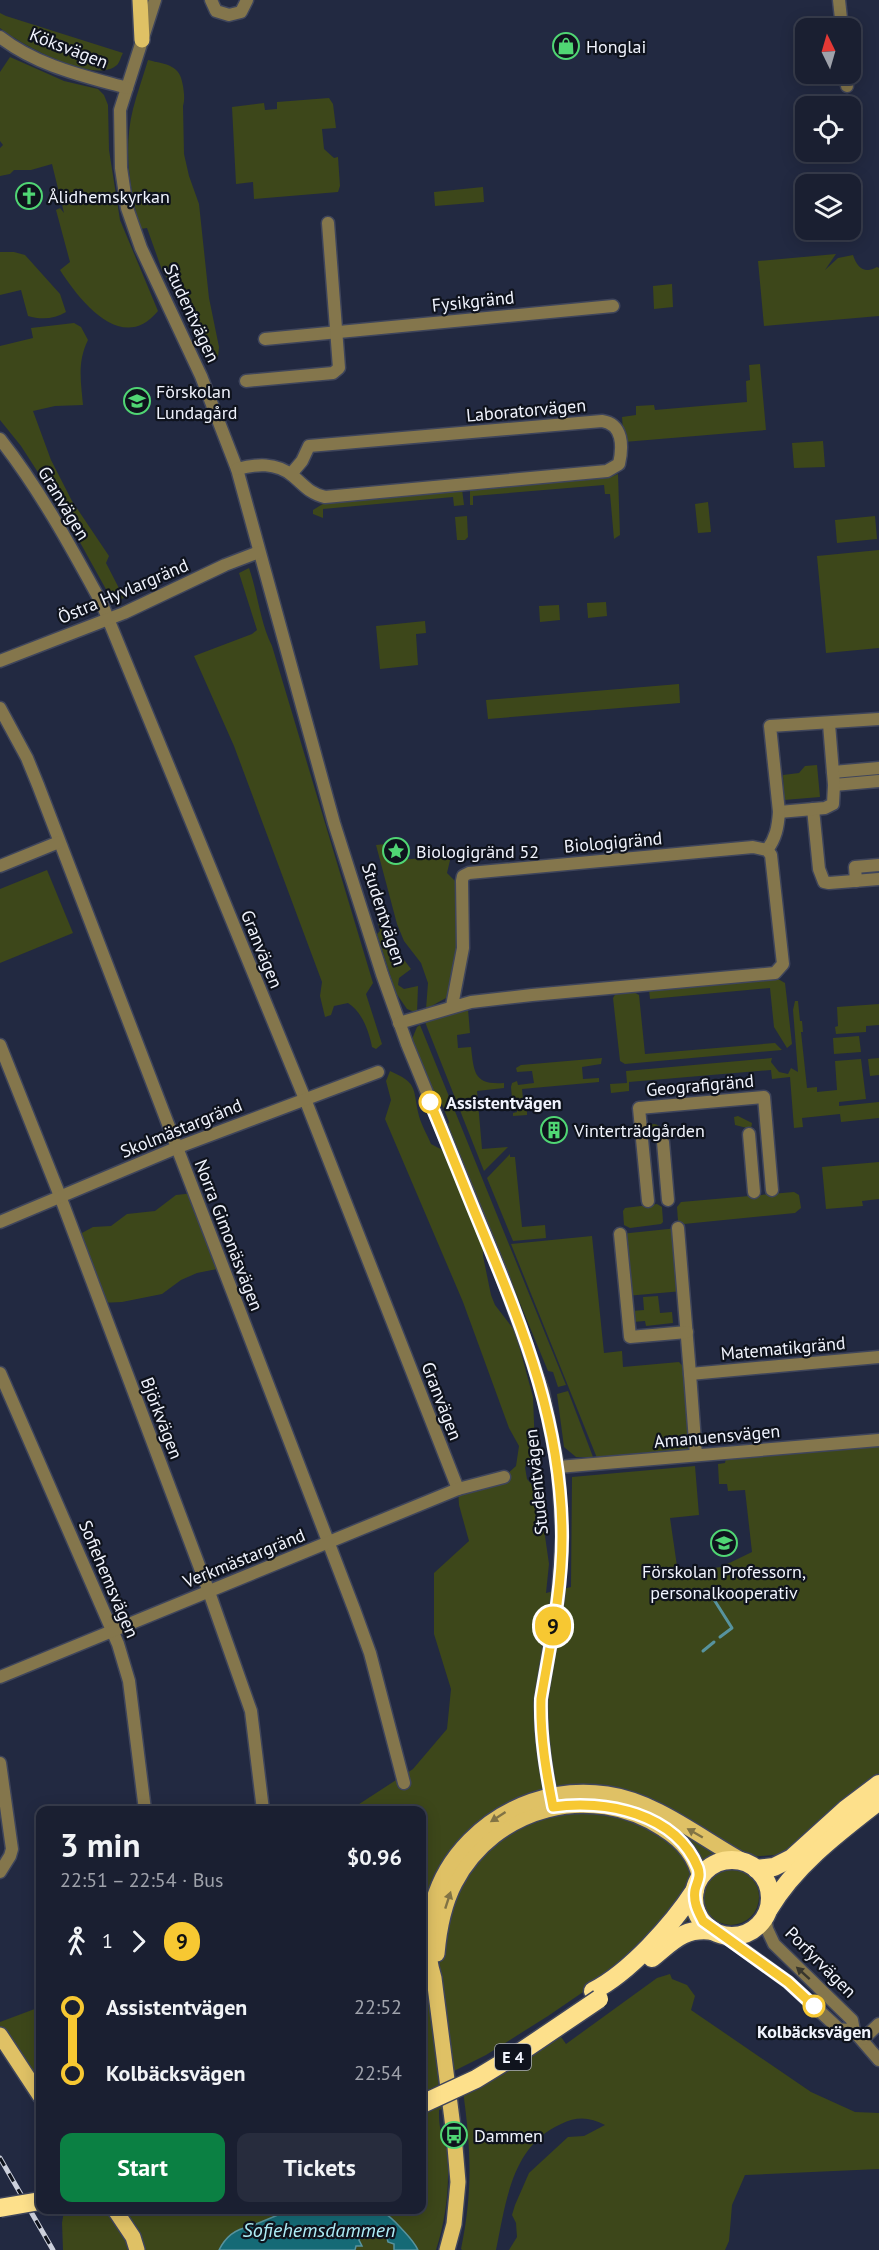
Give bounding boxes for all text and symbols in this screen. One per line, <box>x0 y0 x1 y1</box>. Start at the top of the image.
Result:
north arrow <box>795 18 861 84</box>
map controls <box>795 18 861 240</box>
street label: Köksvägen <box>26 23 112 73</box>
shop icon: Honglai <box>551 31 581 61</box>
place label: Honglai <box>586 35 646 58</box>
button: locate <box>795 96 861 162</box>
button: layers <box>795 174 861 240</box>
church icon: Ålidhemskyrkan <box>14 181 44 211</box>
place label: Ålidhemskyrkan <box>48 185 170 208</box>
street label: Studentvägen <box>159 260 225 366</box>
street label: Fysikgränd <box>431 285 515 317</box>
place label: Förskolan Lundagård <box>156 380 238 424</box>
school or university icon: Förskolan Lundagård <box>122 386 152 416</box>
street label: Laboratorvägen <box>465 393 587 427</box>
street label: Granvägen <box>33 462 95 544</box>
street label: Östra Hyvlargränd <box>54 553 192 629</box>
street label: Biologigränd <box>563 826 663 858</box>
place icon: Biologigränd 52 <box>381 836 411 866</box>
place label: Biologigränd 52 <box>416 840 539 863</box>
street label: Studentvägen <box>357 860 411 968</box>
street label: Granvägen <box>236 907 288 991</box>
street label: Geografigränd <box>645 1069 755 1101</box>
marker: Assistentvägen <box>419 1091 441 1113</box>
place label: Assistentvägen <box>446 1091 562 1114</box>
street label: Skolmästargränd <box>117 1093 245 1163</box>
building icon: Vinterträdgården <box>539 1115 569 1145</box>
place label: Vinterträdgården <box>573 1119 705 1142</box>
street label: Norra Gimonäsvägen <box>190 1156 268 1314</box>
street label: Matematikgränd <box>720 1331 846 1365</box>
street label: Granvägen <box>417 1359 467 1443</box>
street label: Björkvägen <box>136 1374 188 1462</box>
street label: Amanuensvägen <box>653 1419 781 1453</box>
street label: Studentvägen <box>519 1428 553 1536</box>
street label: Sofiehemsvägen <box>74 1517 144 1641</box>
street label: Verkmästargränd <box>179 1523 308 1593</box>
school or university icon: Förskolan Professorn, personalkooperativ <box>709 1528 739 1558</box>
place label: Förskolan Professorn, personalkooperativ <box>642 1560 806 1604</box>
line badge: 9 <box>534 1606 572 1646</box>
text: 9 <box>547 1613 559 1640</box>
one-way arrow <box>490 1811 506 1823</box>
text: 3 min <box>60 1823 141 1866</box>
one-way arrow <box>686 1828 703 1838</box>
text: $0.96 <box>347 1843 402 1871</box>
text: 22:51 – 22:54 · Bus <box>60 1867 224 1893</box>
one-way arrow <box>444 1891 453 1909</box>
street label: Porfyrvägen <box>780 1921 862 2003</box>
icon: walk <box>60 1925 93 1958</box>
icon: forward <box>122 1925 155 1958</box>
text: 1 <box>102 1928 113 1954</box>
text: 9 <box>176 1928 188 1955</box>
one-way arrow <box>796 1966 811 1980</box>
text: Assistentvägen <box>106 1993 247 2021</box>
text: 22:52 <box>354 1994 402 2020</box>
marker: Kolbäcksvägen <box>803 1995 825 2017</box>
place label: Kolbäcksvägen <box>757 2020 871 2043</box>
road number: E 4 <box>495 2044 531 2070</box>
text: Kolbäcksvägen <box>106 2059 246 2087</box>
text: 22:54 <box>354 2060 402 2086</box>
bus stop icon: Dammen <box>439 2120 469 2150</box>
place label: Dammen <box>474 2124 543 2147</box>
button: Start <box>60 2133 225 2202</box>
button: Tickets <box>237 2133 402 2202</box>
water label: Sofiehemsdammen <box>243 2217 395 2243</box>

